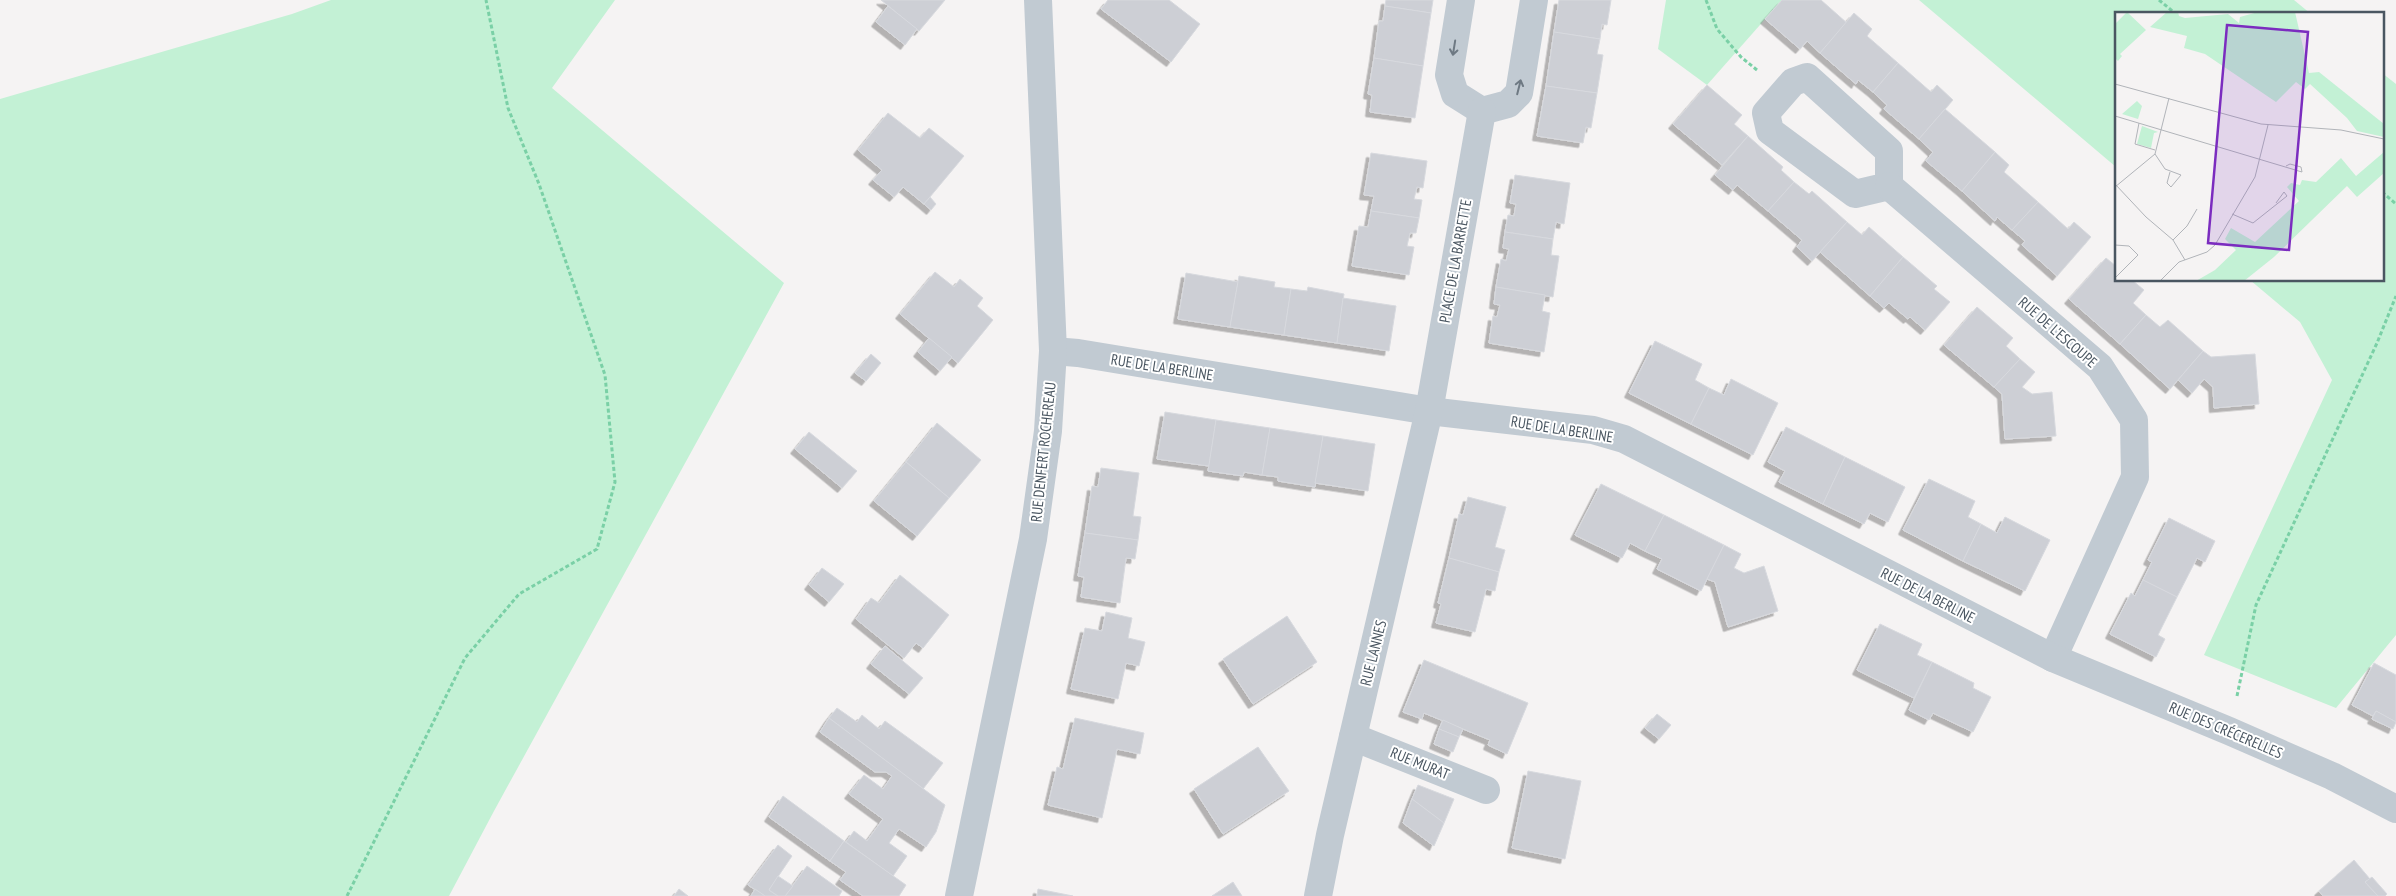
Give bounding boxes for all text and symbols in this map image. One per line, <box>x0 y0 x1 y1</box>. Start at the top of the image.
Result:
inset map <box>2115 12 2384 281</box>
one-way arrow <box>1448 40 1458 56</box>
one-way arrow <box>1515 79 1524 95</box>
street label: PLACE DE LA BARRETTE <box>1435 198 1475 324</box>
street label: RUE DE L'ESCOUPE <box>2015 293 2101 371</box>
street label: RUE DE LA BERLINE <box>1110 350 1214 384</box>
street label: RUE DENFERT ROCHEREAU <box>1026 381 1060 523</box>
street label: RUE DE LA BERLINE <box>1510 412 1614 446</box>
street label: RUE DE LA BERLINE <box>1878 563 1978 627</box>
street label: RUE LANNES <box>1356 618 1390 688</box>
street label: RUE DES CRÉCERELLES <box>2166 698 2286 762</box>
street label: RUE MURAT <box>1388 743 1452 783</box>

